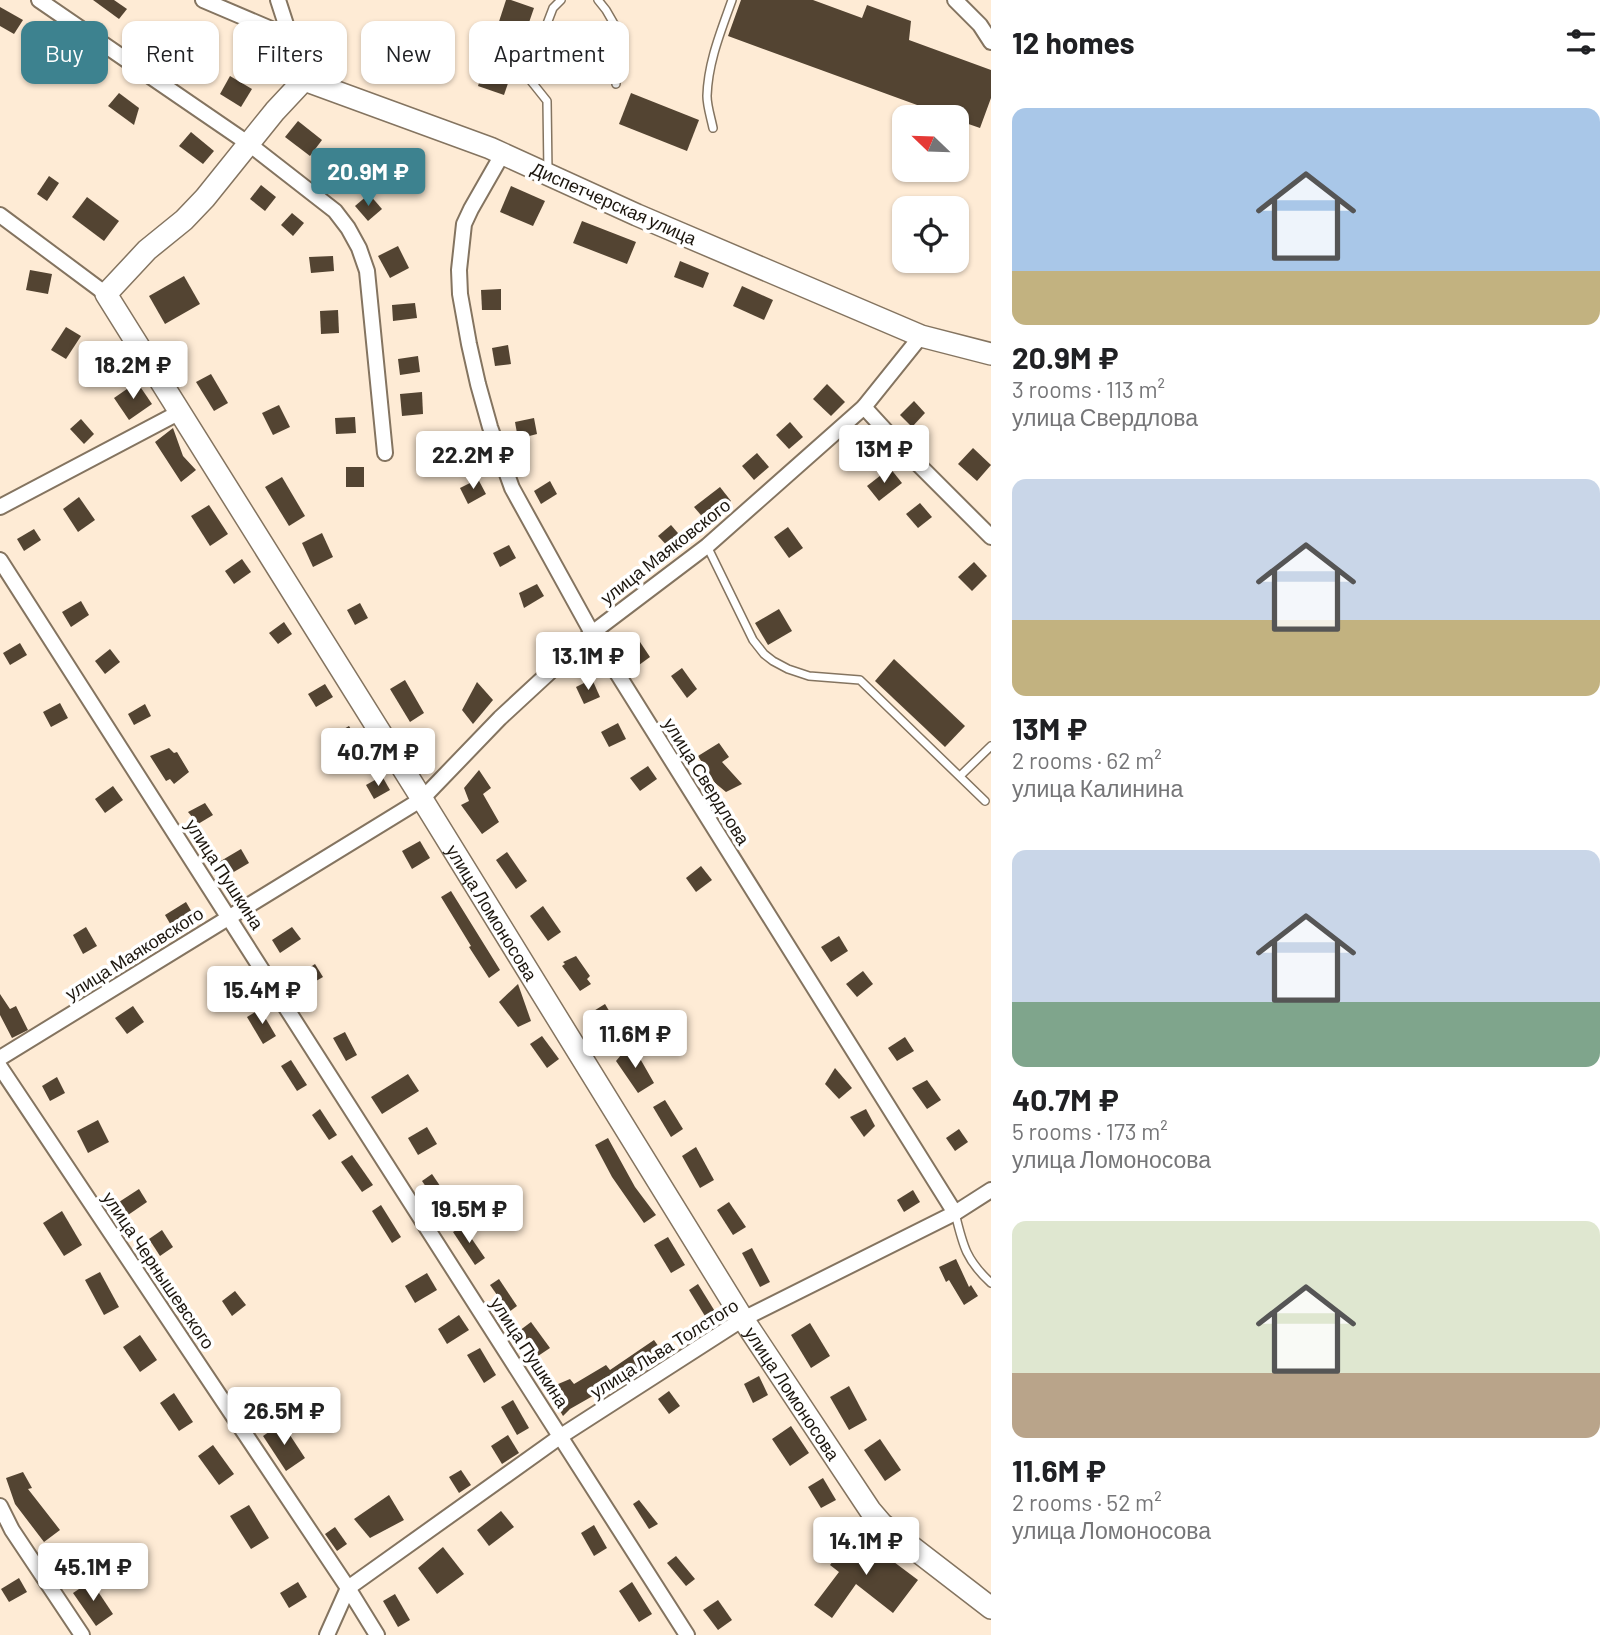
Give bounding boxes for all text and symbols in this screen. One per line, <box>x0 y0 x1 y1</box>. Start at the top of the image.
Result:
chip: Buy <box>21 21 108 84</box>
chip: Rent <box>122 21 219 84</box>
chip: Filters <box>233 21 347 84</box>
chip: New <box>361 21 455 84</box>
chip: Apartment <box>469 21 629 84</box>
icon: filters <box>1562 23 1600 61</box>
text: 12 homes <box>1012 24 1135 60</box>
north arrow <box>892 105 970 182</box>
map controls <box>892 105 969 273</box>
pin: 20.9M ₽ <box>303 148 433 208</box>
icon: home <box>1243 153 1369 279</box>
text: 20.9M ₽ <box>327 157 409 185</box>
street label: Диспетчерская улица <box>528 157 701 250</box>
button: locate <box>892 196 969 273</box>
text: 20.9M ₽ <box>1012 339 1118 375</box>
pin: 18.2M ₽ <box>68 342 198 401</box>
text: 18.2M ₽ <box>95 350 171 378</box>
text: 3 rooms · 113 m² <box>1012 375 1165 403</box>
text: улица Свердлова <box>1012 403 1198 431</box>
pin: 13M ₽ <box>835 426 933 485</box>
pin: 22.2M ₽ <box>408 432 538 491</box>
text: 13M ₽ <box>855 434 913 462</box>
text: 22.2M ₽ <box>432 440 514 468</box>
street label: улица Маяковского <box>596 493 734 609</box>
icon: home <box>1243 524 1369 650</box>
pin: 13.1M ₽ <box>523 632 653 692</box>
text: 13.1M ₽ <box>552 641 624 669</box>
text: 13M ₽ <box>1012 710 1087 746</box>
street label: улица Свердлова <box>659 713 755 849</box>
pin: 40.7M ₽ <box>313 728 443 788</box>
text: 40.7M ₽ <box>337 737 419 765</box>
text: 2 rooms · 62 m² <box>1012 746 1162 774</box>
text: улица Калинина <box>1012 774 1183 802</box>
street label: улица Пушкина <box>181 815 269 934</box>
street label: улица Ломоносова <box>442 840 543 985</box>
icon: home <box>1243 895 1369 1021</box>
street label: улица Маяковского <box>61 902 207 1004</box>
pin: 15.4M ₽ <box>197 967 327 1026</box>
text: 15.4M ₽ <box>223 975 301 1003</box>
pin: 11.6M ₽ <box>570 1010 700 1070</box>
text: 11.6M ₽ <box>599 1019 671 1047</box>
text: 40.7M ₽ <box>1012 1081 1119 1117</box>
text: 5 rooms · 173 m² <box>1012 1117 1168 1145</box>
text: улица Ломоносова <box>1012 1145 1211 1173</box>
pin: 19.5M ₽ <box>404 1186 534 1245</box>
street label: улица Чернышевского <box>98 1187 220 1353</box>
text: 19.5M ₽ <box>431 1194 507 1222</box>
icon: home <box>1243 1266 1369 1392</box>
street label: улица Пушкина <box>486 1293 574 1412</box>
street label: улица Льва Толстого <box>586 1294 742 1402</box>
street label: улица Ломоносова <box>740 1322 845 1465</box>
pin: 26.5M ₽ <box>219 1388 349 1447</box>
text: 26.5M ₽ <box>243 1396 325 1424</box>
text: 11.6M ₽ <box>1012 1452 1106 1488</box>
text: 2 rooms · 52 m² <box>1012 1488 1162 1516</box>
text: улица Ломоносова <box>1012 1516 1211 1544</box>
pin: 14.1M ₽ <box>801 1518 931 1577</box>
text: 14.1M ₽ <box>829 1526 903 1554</box>
pin: 45.1M ₽ <box>28 1544 158 1603</box>
text: 45.1M ₽ <box>54 1552 132 1580</box>

